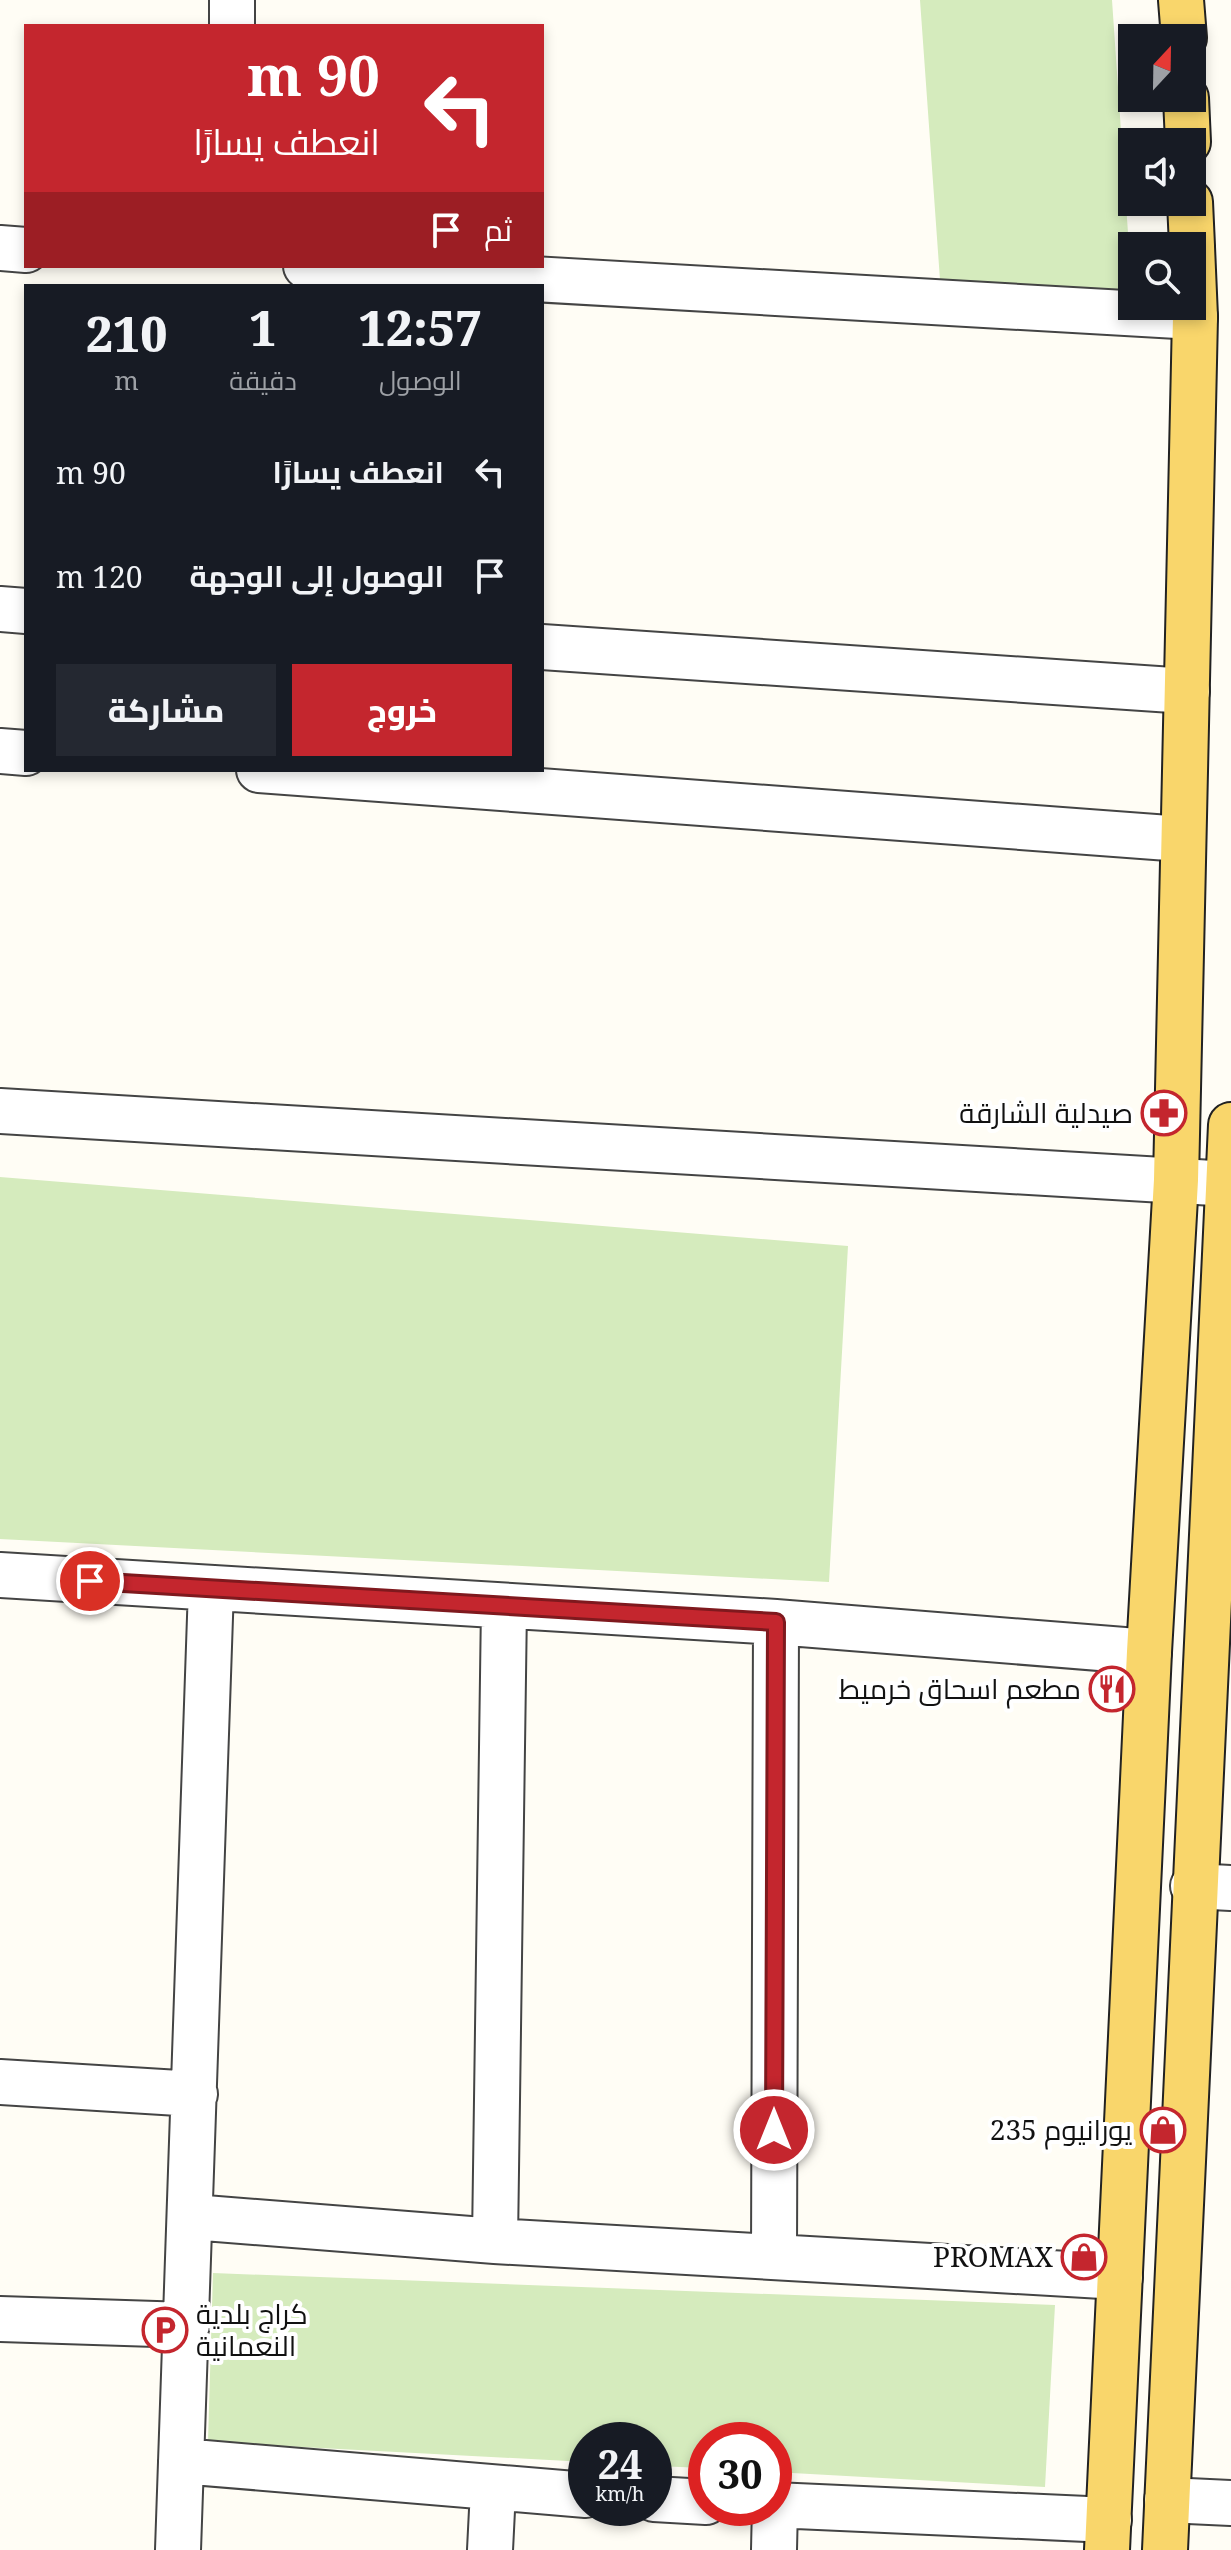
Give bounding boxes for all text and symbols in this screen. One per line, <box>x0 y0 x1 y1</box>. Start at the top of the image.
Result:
north arrow <box>1118 24 1206 112</box>
map controls <box>1118 24 1206 320</box>
text: 90 m <box>247 36 380 112</box>
icon: left <box>408 56 512 160</box>
text: انعطف يسارًا <box>193 117 380 166</box>
button: sound <box>1118 128 1206 216</box>
icon: arrive <box>424 208 468 252</box>
text: ثم <box>484 209 512 250</box>
button: search <box>1118 232 1206 320</box>
text: 1 <box>249 295 277 360</box>
text: 12:57 <box>358 295 482 360</box>
text: 210 <box>86 301 167 366</box>
text: m <box>114 362 139 398</box>
text: دقيقة <box>229 362 297 398</box>
text: الوصول <box>379 362 462 398</box>
icon: left <box>468 450 512 494</box>
text: انعطف يسارًا <box>273 451 444 492</box>
text: 90 m <box>56 452 126 493</box>
icon: arrive <box>468 554 512 598</box>
text: الوصول إلى الوجهة <box>189 555 444 596</box>
text: 120 m <box>56 556 142 597</box>
button: مشاركة <box>56 664 276 756</box>
button: خروج <box>292 664 512 756</box>
pharmacy icon: صيدلية الشارقة <box>1140 1089 1188 1137</box>
place label: صيدلية الشارقة <box>959 1093 1133 1131</box>
pin <box>56 1547 124 1615</box>
icon: arrive <box>68 1559 112 1603</box>
restaurant icon: مطعم اسحاق خرميط <box>1088 1665 1136 1713</box>
place label: مطعم اسحاق خرميط <box>839 1669 1081 1709</box>
position arrow <box>732 2088 816 2172</box>
shop icon: يورانيوم 235 <box>1139 2106 1187 2154</box>
place label: يورانيوم 235 <box>990 2110 1133 2150</box>
shop icon: PROMAX <box>1060 2233 1108 2281</box>
place label: PROMAX <box>933 2237 1054 2275</box>
place label: كراج بلدية النعمانية <box>196 2294 308 2364</box>
parking icon: كراج بلدية النعمانية <box>141 2306 189 2354</box>
speed limit sign: 30 <box>688 2422 792 2526</box>
text: 24 <box>597 2436 643 2491</box>
text: km/h <box>595 2480 645 2507</box>

